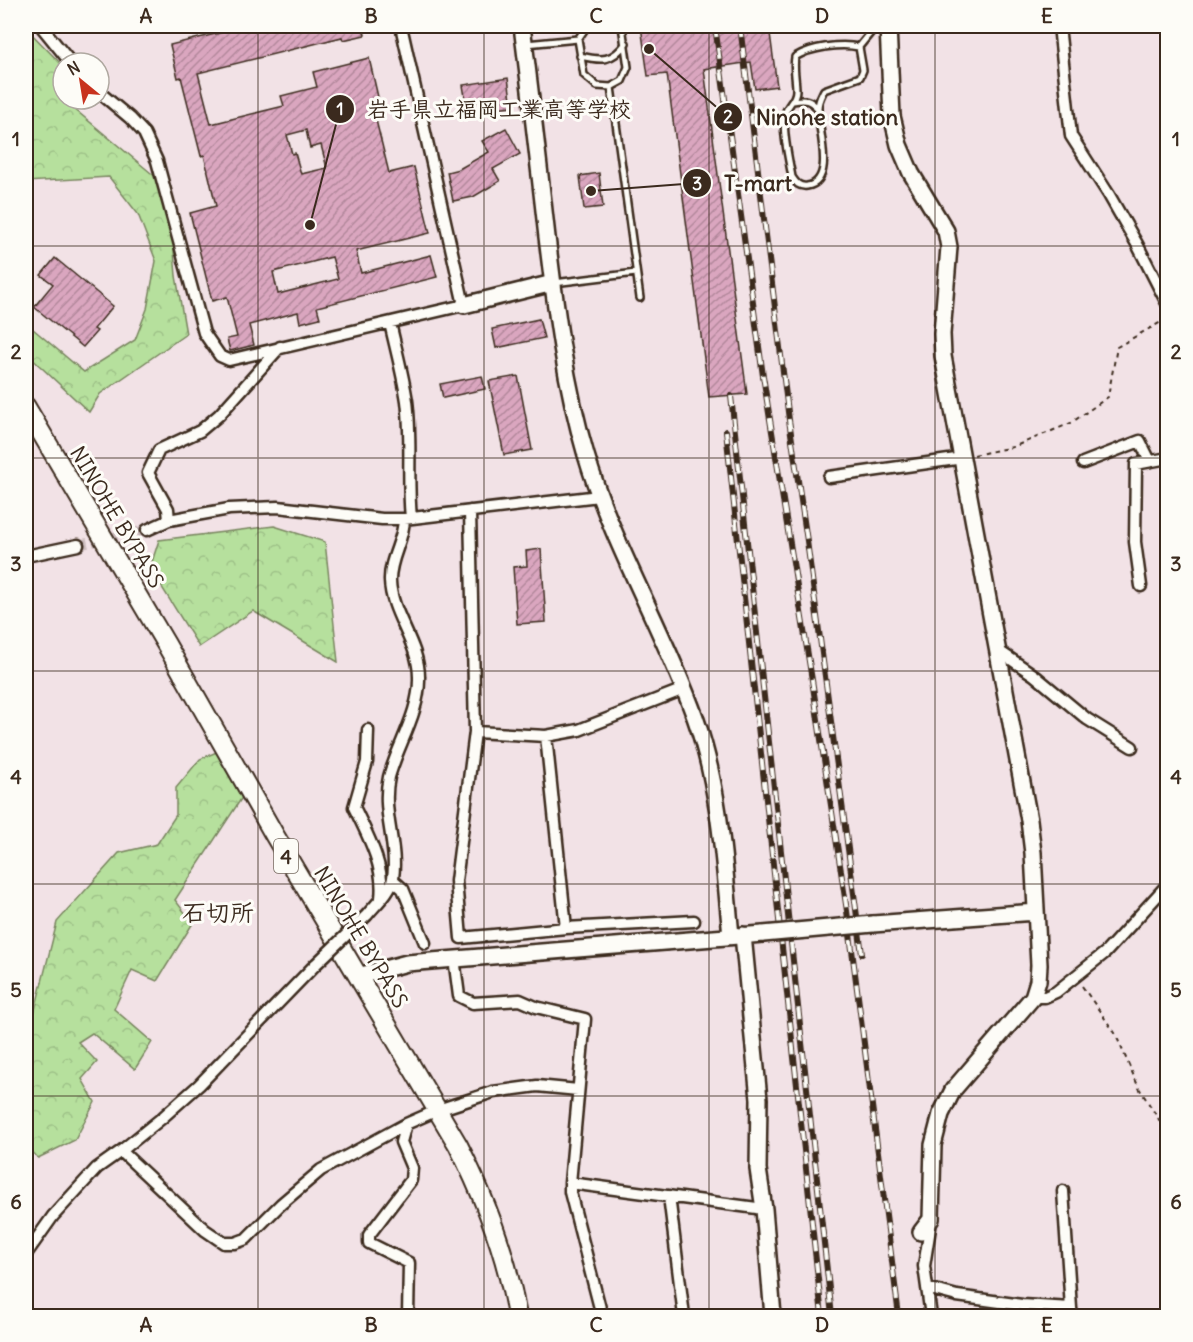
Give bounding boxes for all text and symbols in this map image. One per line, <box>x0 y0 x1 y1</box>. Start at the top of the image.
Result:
text: A <box>140 3 153 28</box>
text: B <box>364 3 378 28</box>
text: C <box>589 3 603 28</box>
text: D <box>815 3 829 28</box>
text: E <box>1041 3 1053 28</box>
north arrow <box>51 51 111 111</box>
text: N <box>64 57 83 79</box>
callout: 岩手県立福岡工業高等学校 <box>325 89 643 129</box>
text: 岩手県立福岡工業高等学校 <box>367 95 631 123</box>
text: 1 <box>336 97 344 120</box>
callout: Ninohe station <box>713 97 910 137</box>
text: Ninohe station <box>756 103 898 131</box>
text: 2 <box>723 105 733 128</box>
text: 1 <box>12 126 20 151</box>
text: 1 <box>1172 126 1180 151</box>
callout: T-mart <box>682 163 804 203</box>
text: T-mart <box>724 169 793 197</box>
text: 3 <box>692 172 702 195</box>
text: 2 <box>11 339 22 364</box>
text: 2 <box>1171 339 1182 364</box>
street label: NINOHE BYPASS <box>64 441 170 593</box>
text: 3 <box>10 551 22 576</box>
text: 3 <box>1170 551 1182 576</box>
text: 4 <box>10 764 22 789</box>
text: 4 <box>1170 764 1182 789</box>
road number: 4 <box>274 839 298 873</box>
street label: NINOHE BYPASS <box>308 861 414 1013</box>
district label: 石切所 <box>182 897 254 927</box>
text: 5 <box>10 977 22 1002</box>
text: 5 <box>1170 977 1182 1002</box>
text: 6 <box>10 1189 22 1214</box>
text: 6 <box>1170 1189 1182 1214</box>
text: A <box>140 1312 153 1337</box>
text: B <box>364 1312 378 1337</box>
text: C <box>589 1312 603 1337</box>
text: D <box>815 1312 829 1337</box>
text: E <box>1041 1312 1053 1337</box>

